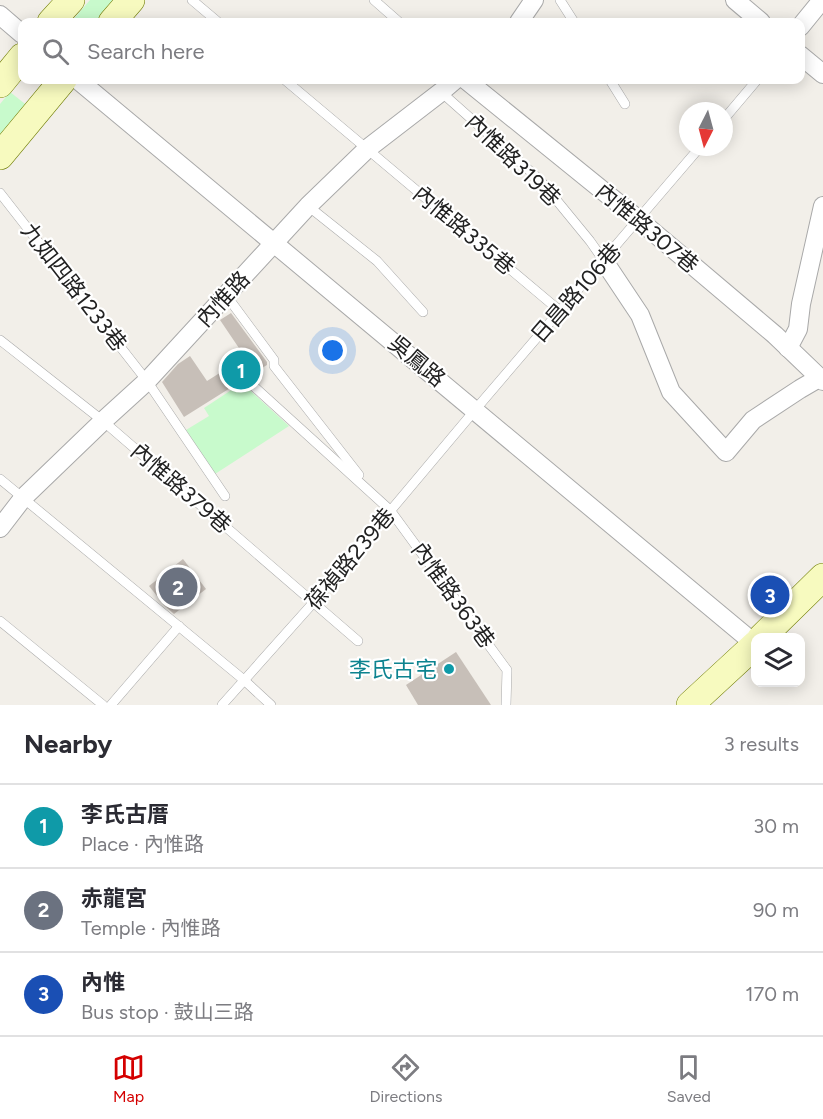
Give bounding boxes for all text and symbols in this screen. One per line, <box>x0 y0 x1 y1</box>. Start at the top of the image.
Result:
search box <box>18 18 805 84</box>
icon: search <box>39 35 72 68</box>
text: Search here <box>87 38 205 65</box>
north arrow <box>679 102 733 156</box>
street label: 內惟路319巷 <box>460 108 566 212</box>
street label: 內惟路307巷 <box>590 177 704 279</box>
street label: 內惟路335巷 <box>408 180 520 280</box>
street label: 九如四路1233巷 <box>16 217 132 357</box>
street label: 日昌路106巷 <box>525 237 627 349</box>
street label: 內惟路 <box>191 266 255 332</box>
street label: 吳鳳路 <box>383 329 451 393</box>
your location <box>318 336 347 365</box>
pin: 1 <box>222 348 260 392</box>
street label: 內惟路379巷 <box>125 437 237 539</box>
street label: 葆禎路239巷 <box>300 503 400 615</box>
street label: 內惟路363巷 <box>406 537 500 653</box>
pin: 2 <box>158 564 198 610</box>
pin: 3 <box>750 572 790 618</box>
map controls <box>751 633 805 687</box>
button: layers <box>751 633 805 687</box>
place label: 李氏古宅 <box>349 656 437 683</box>
marker: 李氏古宅 <box>442 662 456 676</box>
text: Nearby <box>24 728 112 760</box>
text: 3 results <box>724 732 799 756</box>
text: 李氏古厝 <box>81 801 169 828</box>
text: 1 <box>39 814 48 838</box>
text: 30 m <box>753 814 799 838</box>
text: Place · 內惟路 <box>81 832 204 856</box>
text: 赤龍宮 <box>81 885 147 912</box>
text: 2 <box>38 898 49 922</box>
text: 90 m <box>753 898 799 922</box>
text: Temple · 內惟路 <box>81 916 221 940</box>
text: 內惟 <box>81 969 125 996</box>
text: 3 <box>38 982 49 1006</box>
text: 170 m <box>745 982 799 1006</box>
text: Bus stop · 鼓山三路 <box>81 1000 254 1024</box>
tab: Map <box>112 1051 145 1106</box>
tab: Directions <box>369 1051 442 1106</box>
tab: Saved <box>667 1051 711 1106</box>

